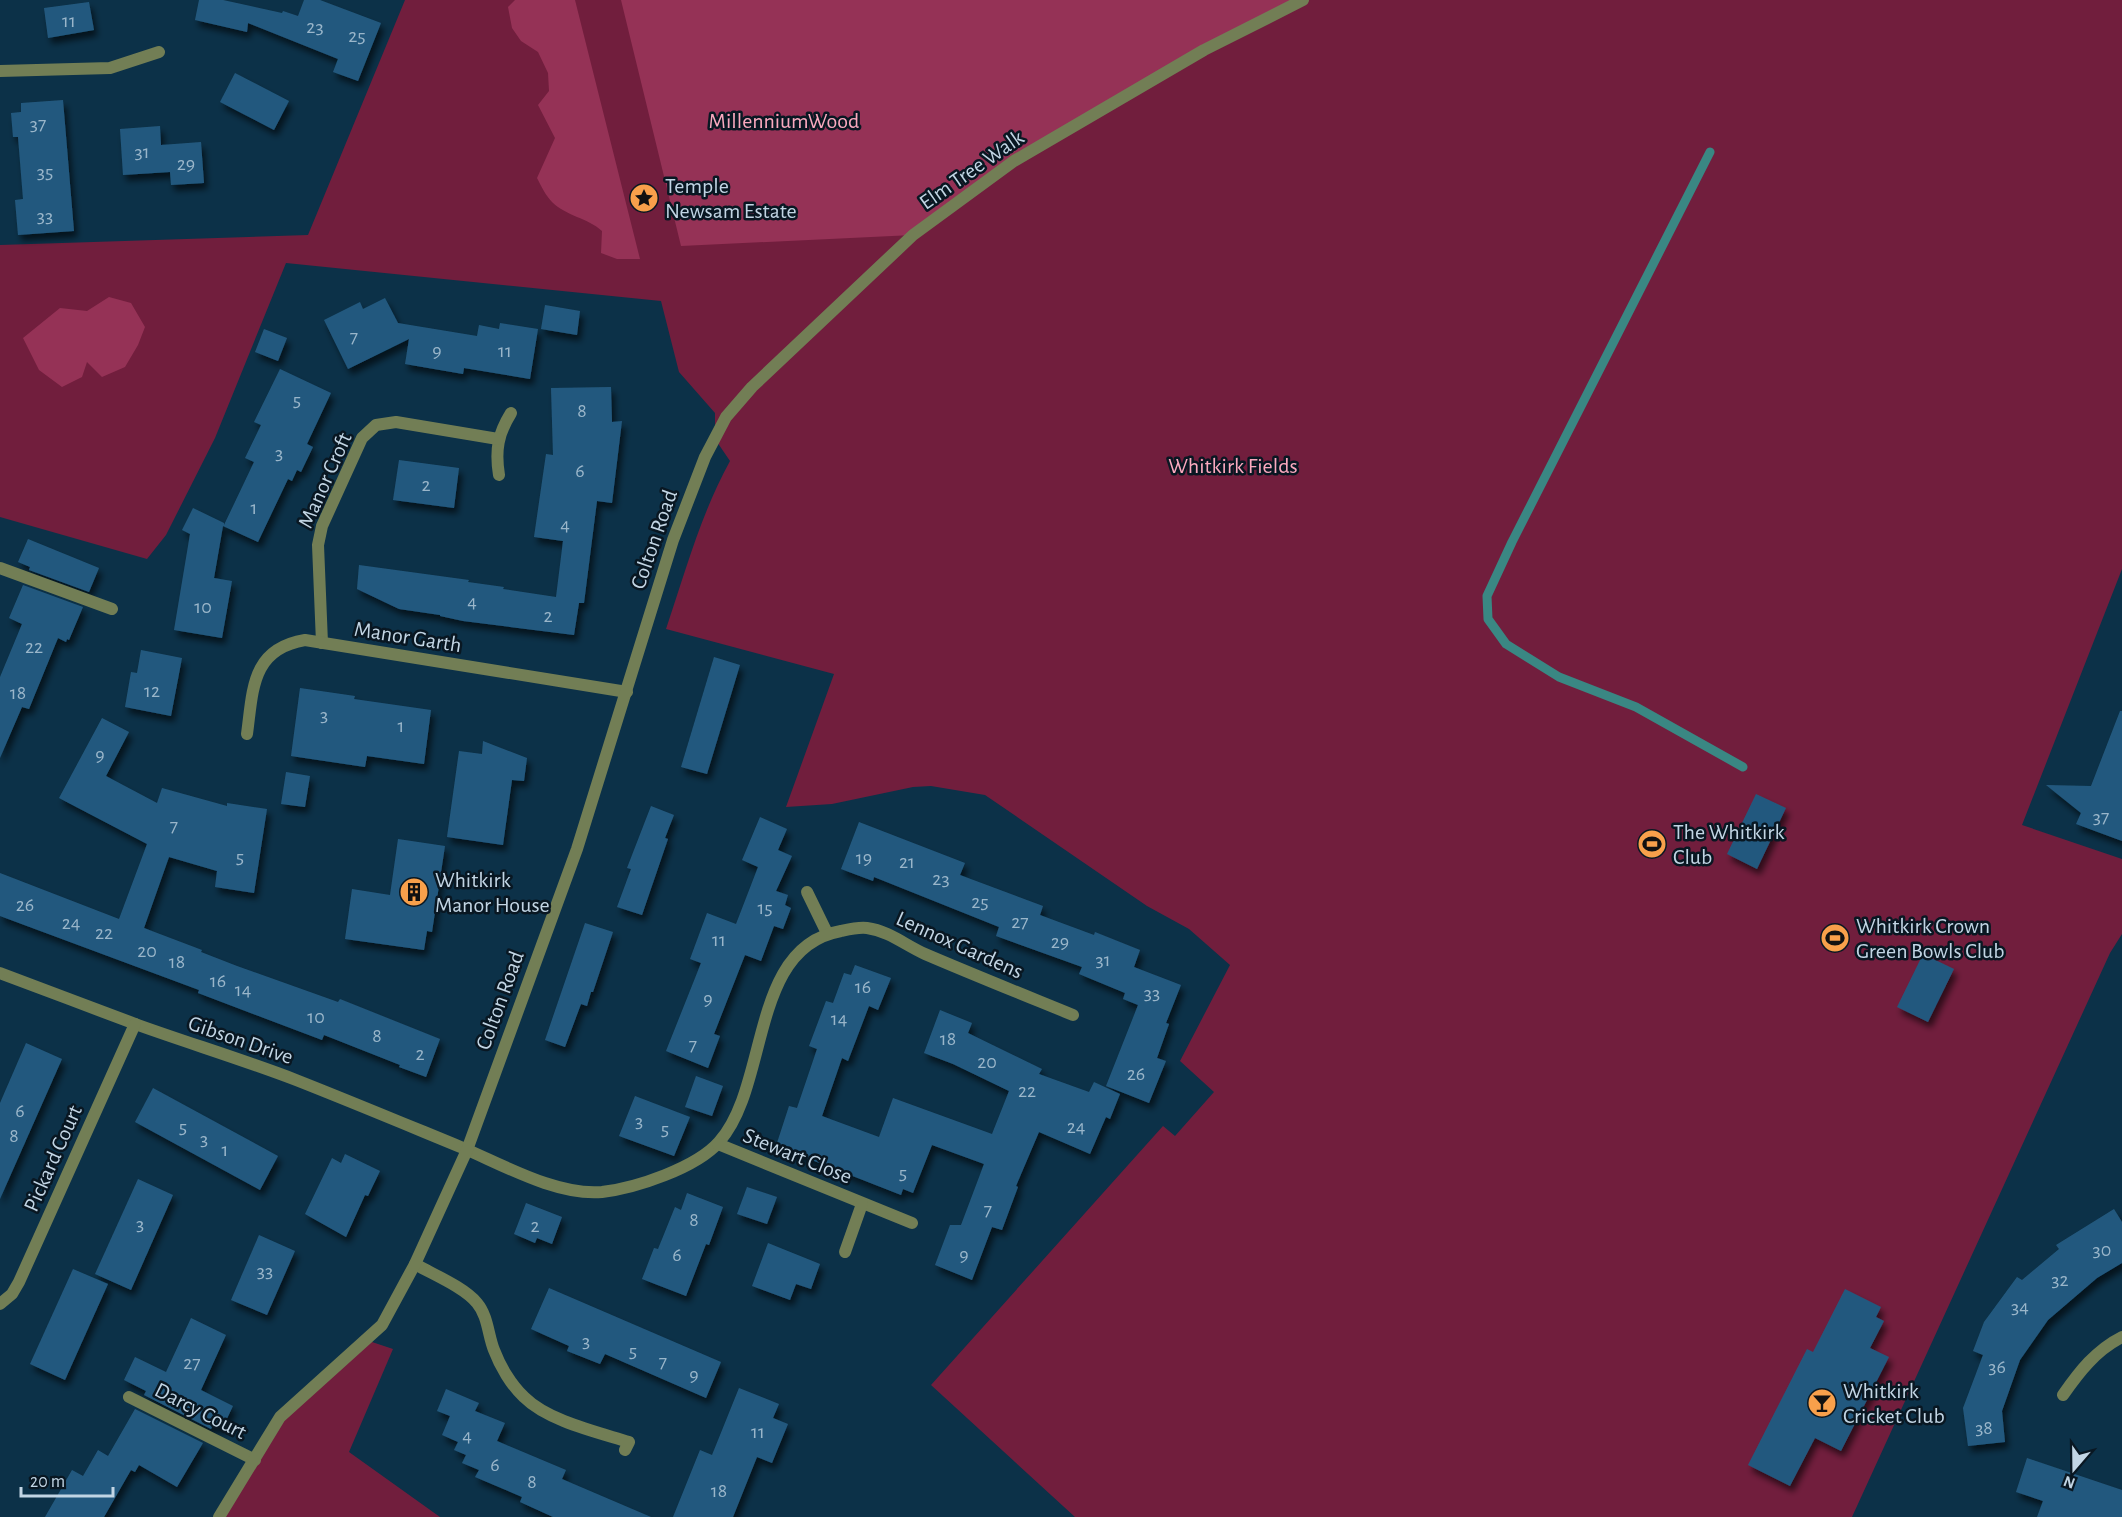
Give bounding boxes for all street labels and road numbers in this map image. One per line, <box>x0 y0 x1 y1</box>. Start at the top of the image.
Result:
street label: Elm Tree Walk <box>915 126 1028 214</box>
street label: Manor Croft <box>294 429 356 532</box>
street label: Colton Road <box>627 487 681 592</box>
street label: Manor Garth <box>353 618 463 656</box>
street label: Lennox Gardens <box>893 907 1026 983</box>
street label: Colton Road <box>472 948 528 1053</box>
street label: Gibson Drive <box>185 1012 296 1068</box>
street label: Pickard Court <box>20 1102 86 1215</box>
street label: Stewart Close <box>740 1124 855 1188</box>
street label: Darcy Court <box>151 1378 250 1443</box>

